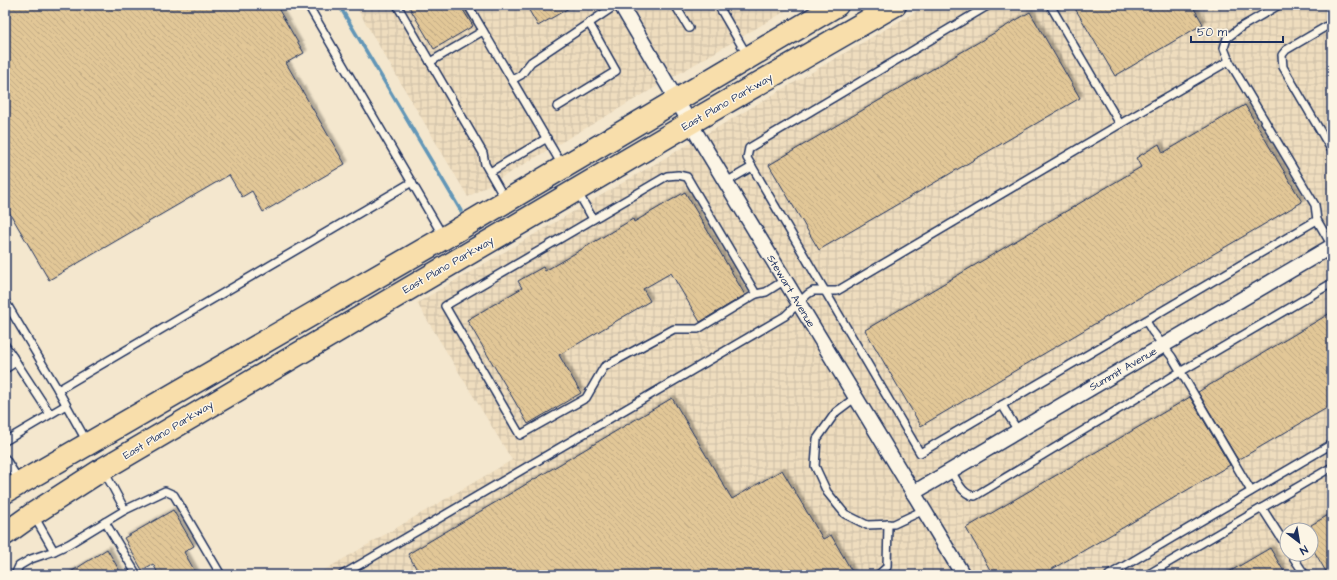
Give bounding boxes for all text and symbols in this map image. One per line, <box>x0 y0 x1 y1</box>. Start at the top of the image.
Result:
scale bar <box>1191 18 1283 44</box>
text: 50 m <box>1197 24 1228 41</box>
street label: East Plano Parkway <box>679 70 776 135</box>
street label: East Plano Parkway <box>400 233 497 298</box>
street label: Stewart Avenue <box>763 252 819 330</box>
street label: Summit Avenue <box>1086 343 1160 395</box>
street label: East Plano Parkway <box>120 397 216 464</box>
north arrow <box>1279 522 1319 562</box>
text: N <box>1297 542 1311 558</box>

